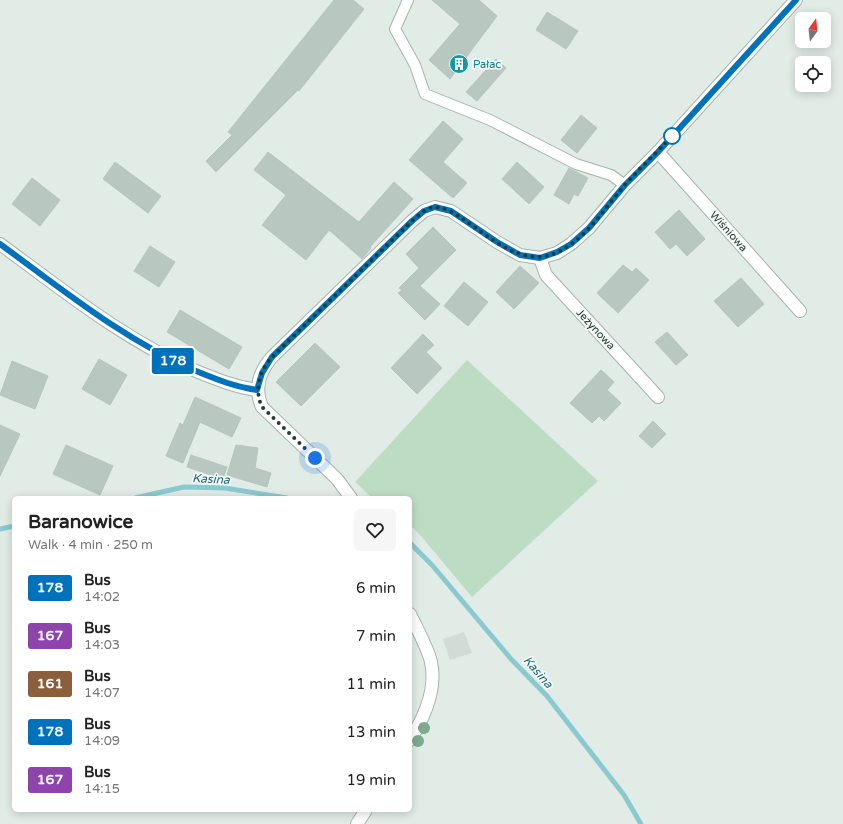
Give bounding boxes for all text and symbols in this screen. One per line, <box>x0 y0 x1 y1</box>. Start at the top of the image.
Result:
north arrow <box>795 12 831 48</box>
map controls <box>795 12 831 92</box>
building icon: Pałac <box>448 53 470 75</box>
button: locate <box>795 56 831 92</box>
place label: Pałac <box>473 58 501 71</box>
unlabelled marker <box>663 127 681 145</box>
street label: Wiśniowa <box>707 208 750 254</box>
street label: Jeżynowa <box>574 306 618 352</box>
line badge: 178 <box>150 348 196 374</box>
text: 178 <box>160 352 186 369</box>
your location <box>305 448 325 468</box>
water label: Kasina <box>192 471 230 487</box>
button: heart <box>354 509 396 551</box>
text: Baranowice <box>28 511 133 533</box>
text: Walk · 4 min · 250 m <box>28 537 153 553</box>
text: Bus <box>84 571 111 589</box>
text: 178 <box>37 579 63 596</box>
text: 6 min <box>356 579 396 597</box>
text: 14:02 <box>84 589 120 605</box>
text: Bus <box>84 619 111 637</box>
text: 167 <box>37 627 63 644</box>
text: 7 min <box>356 627 396 645</box>
text: 14:03 <box>84 637 120 653</box>
water label: Kasina <box>520 653 556 691</box>
text: Bus <box>84 667 111 685</box>
text: 161 <box>37 675 63 692</box>
text: 11 min <box>347 675 396 693</box>
text: 14:07 <box>84 685 120 701</box>
text: Bus <box>84 715 111 733</box>
text: 178 <box>37 723 63 740</box>
text: 13 min <box>347 723 396 741</box>
text: 14:09 <box>84 733 120 749</box>
text: Bus <box>84 763 111 781</box>
text: 167 <box>37 771 63 788</box>
text: 19 min <box>347 771 396 789</box>
text: 14:15 <box>84 781 120 797</box>

